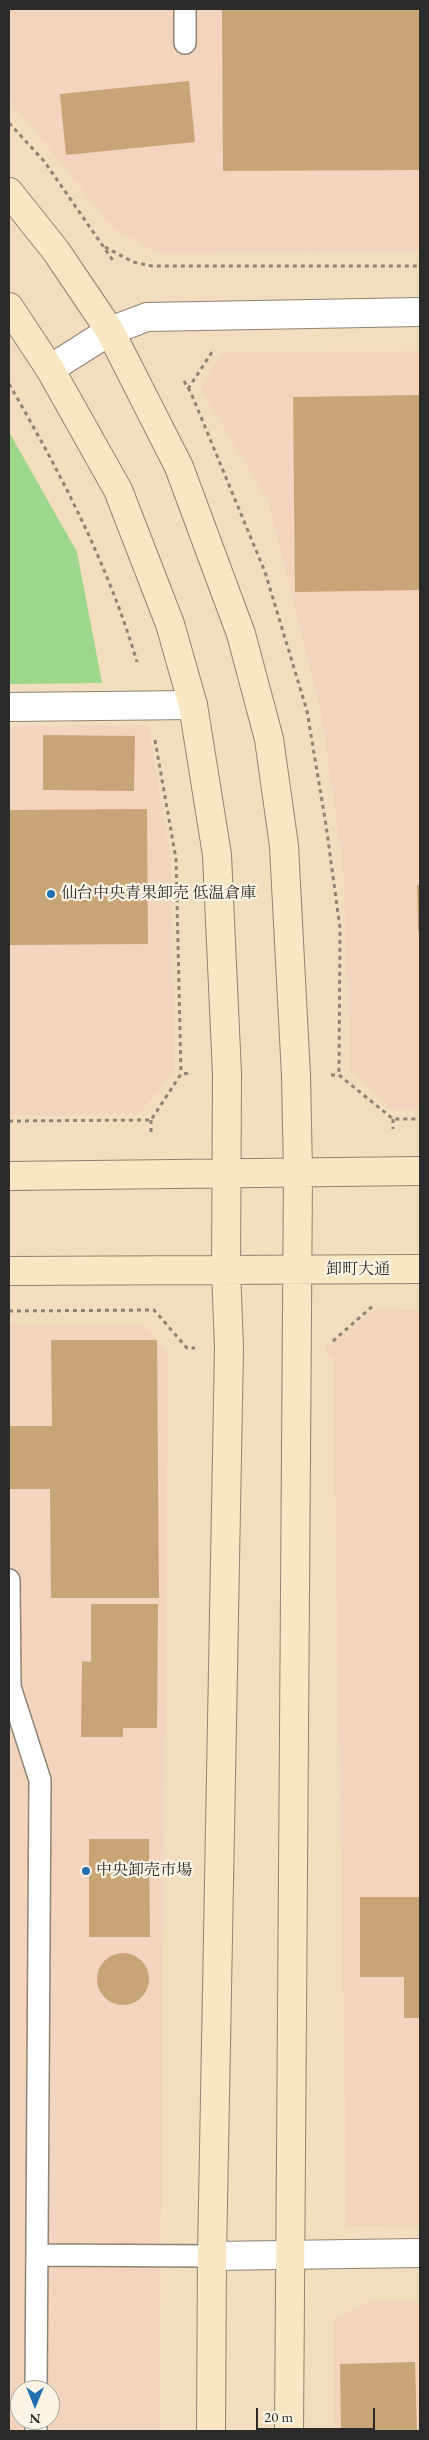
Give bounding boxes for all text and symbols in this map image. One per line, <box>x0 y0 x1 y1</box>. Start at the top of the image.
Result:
place label: 仙台中央青果卸売 低温倉庫 <box>61 884 256 904</box>
marker: 仙台中央青果卸売 低温倉庫 <box>45 888 57 900</box>
street label: 卸町大通 <box>326 1260 390 1280</box>
place label: 中央卸売市場 <box>96 1861 192 1881</box>
marker: 中央卸売市場 <box>80 1865 92 1877</box>
north arrow <box>10 2380 60 2430</box>
scale bar <box>259 2398 378 2430</box>
text: 20 m <box>264 2407 293 2426</box>
text: N <box>29 2410 41 2428</box>

